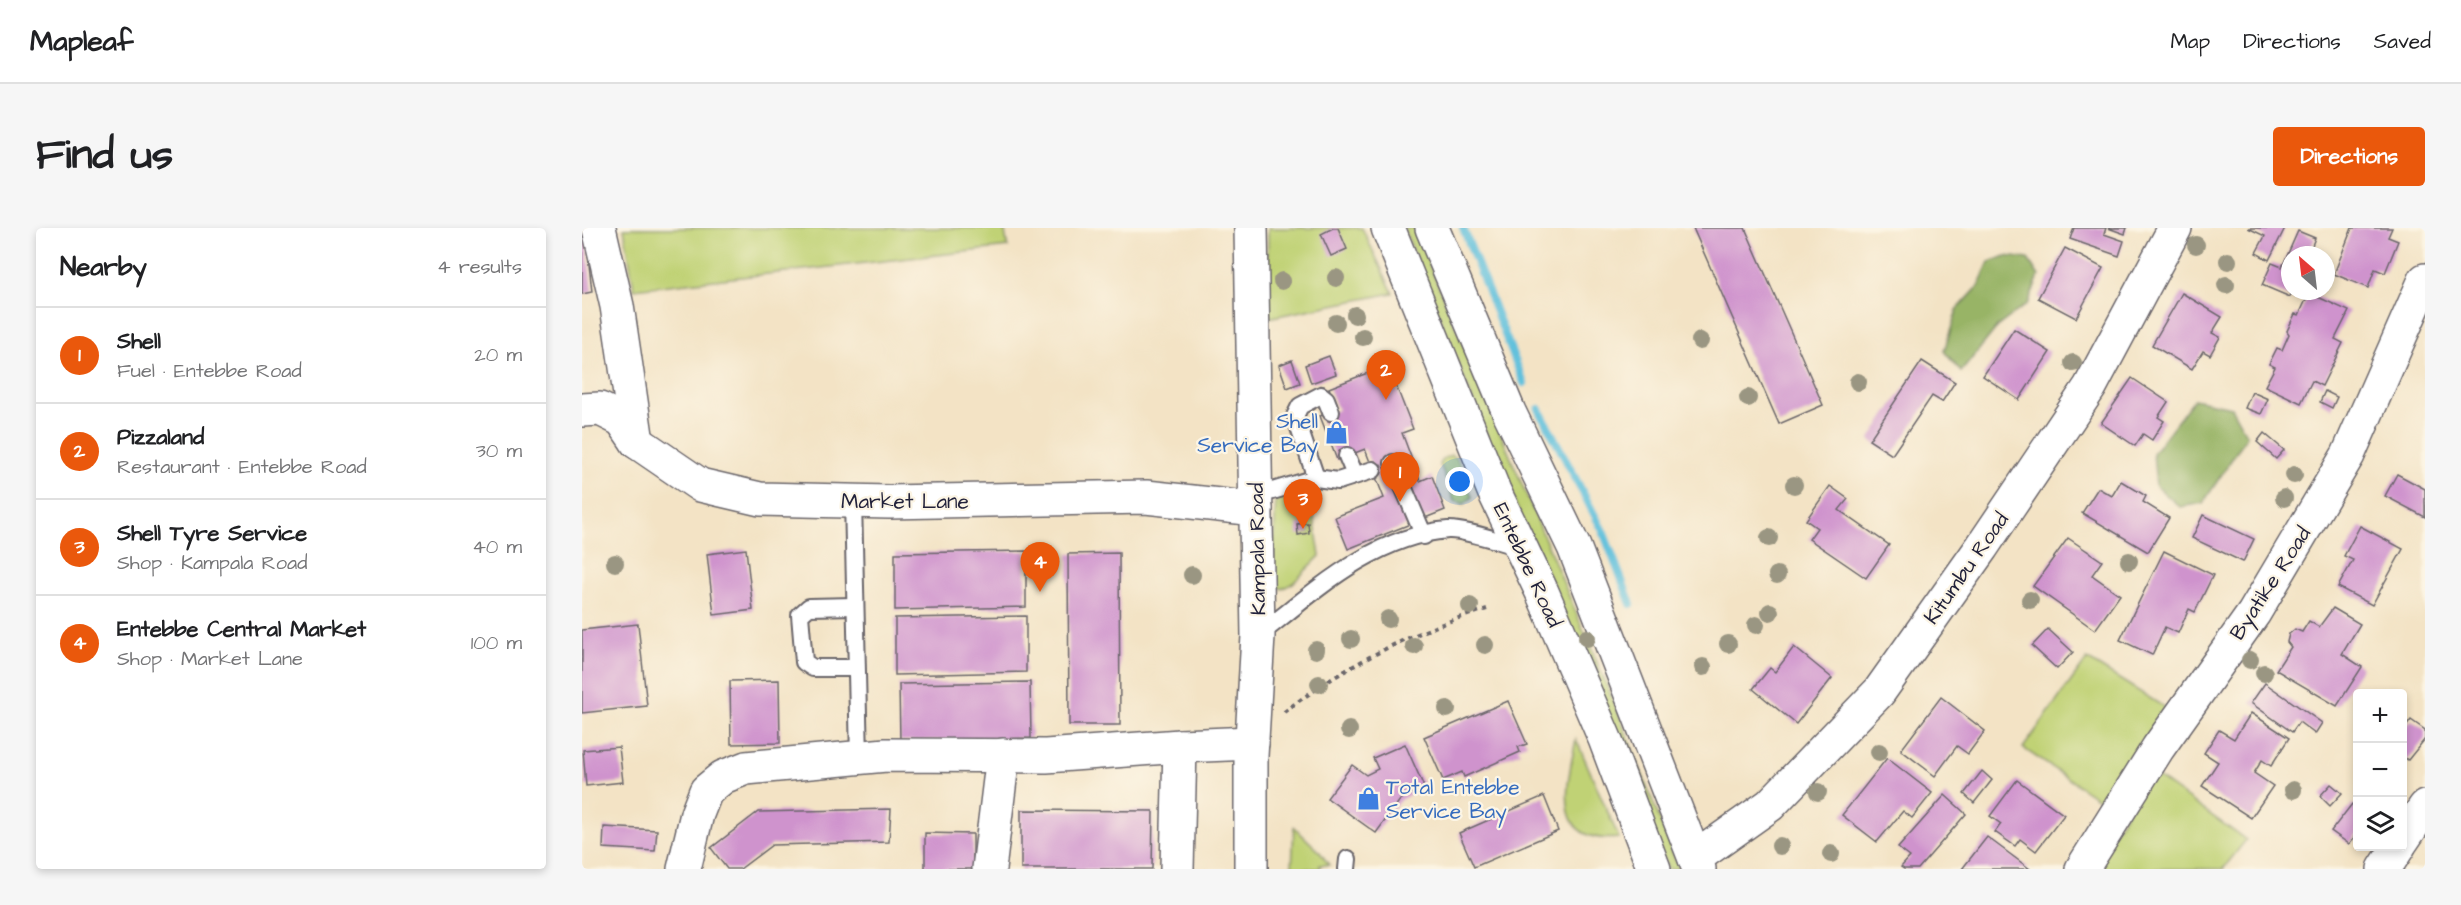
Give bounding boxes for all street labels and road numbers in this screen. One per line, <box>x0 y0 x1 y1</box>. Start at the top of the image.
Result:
street label: Kampala Road <box>1242 482 1274 616</box>
street label: Market Lane <box>841 487 969 516</box>
street label: Entebbe Road <box>1486 498 1569 632</box>
street label: Kitumbu Road <box>1917 506 2016 630</box>
street label: Byatike Road <box>2223 521 2320 647</box>

